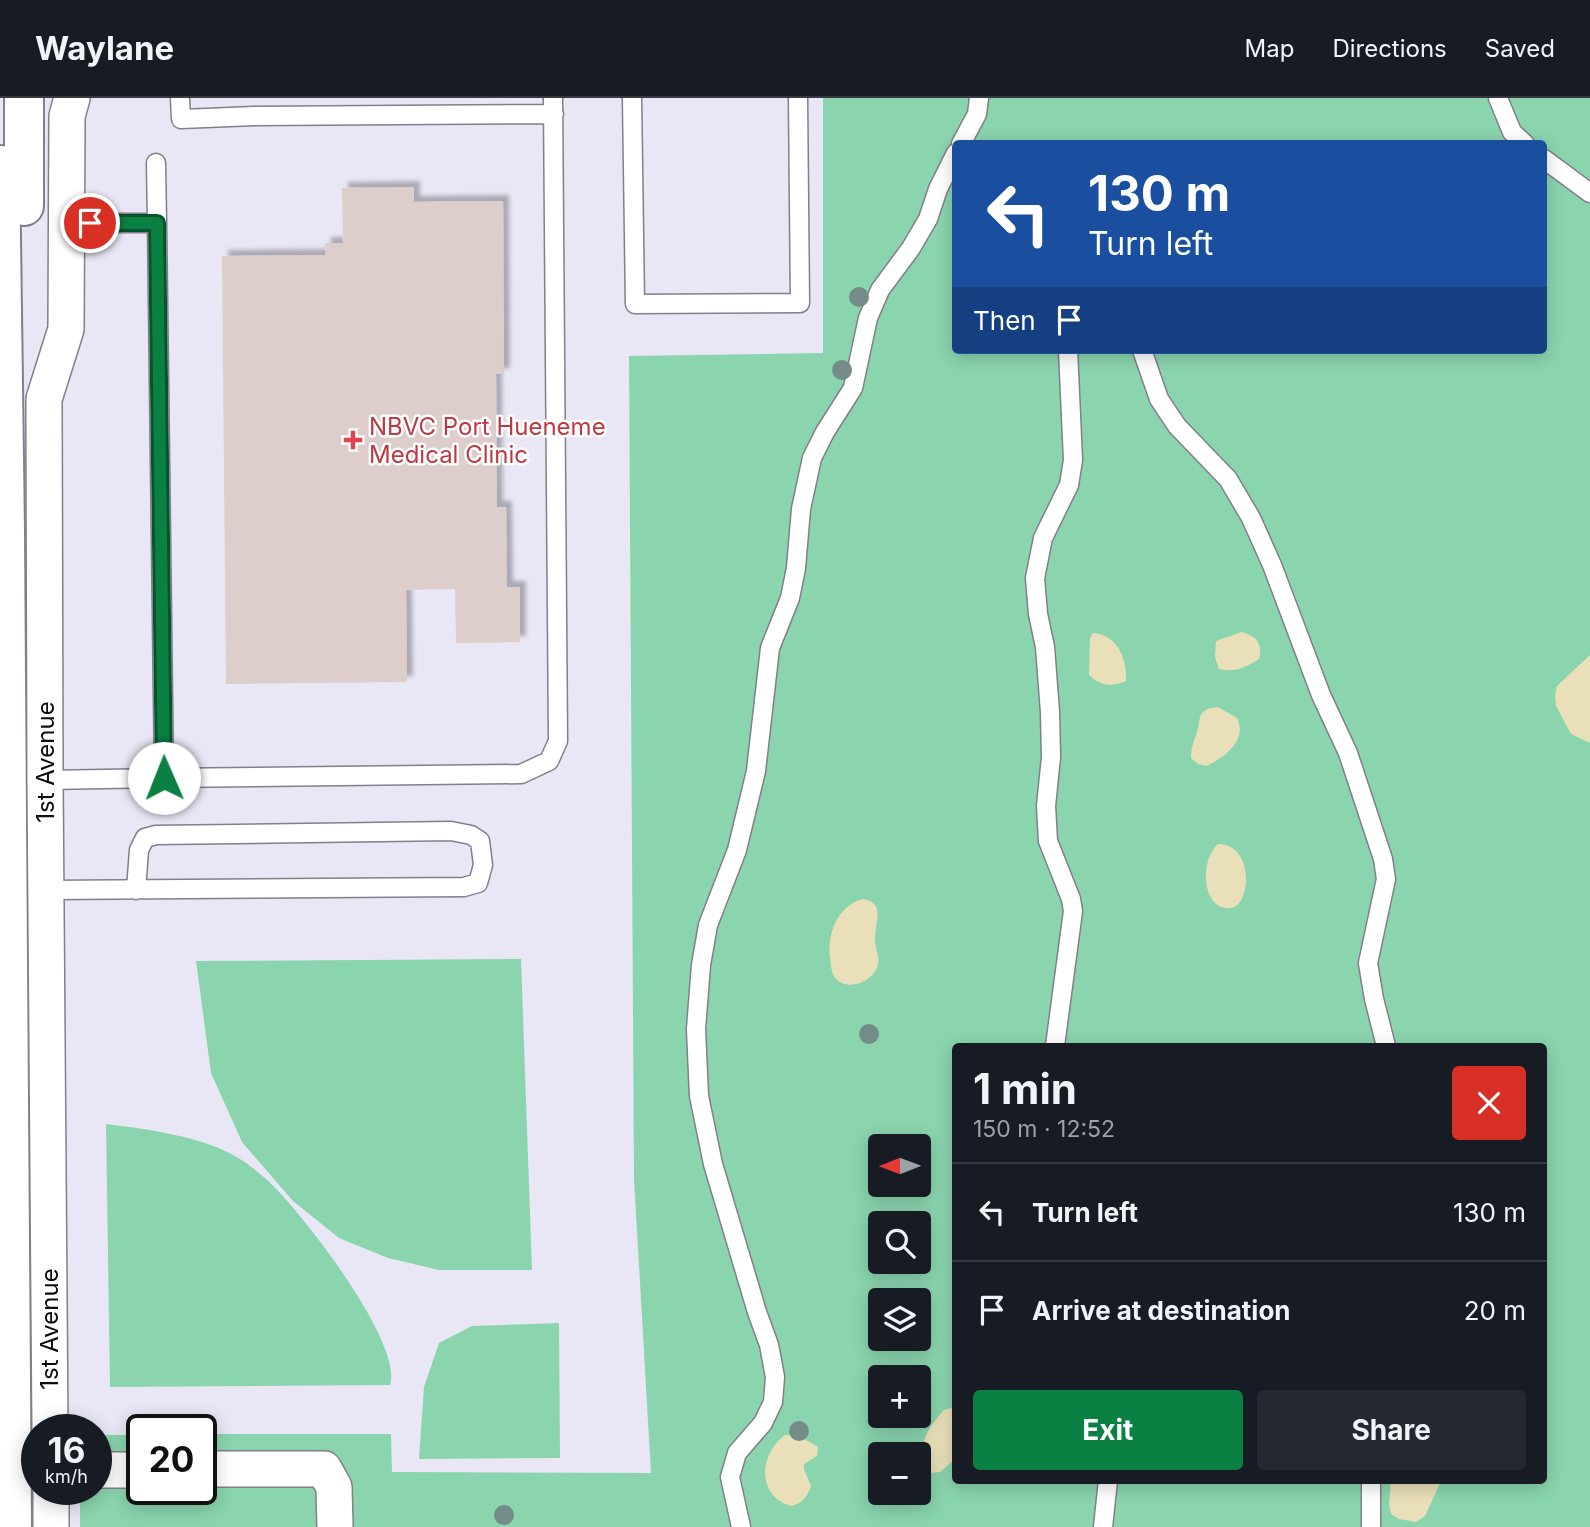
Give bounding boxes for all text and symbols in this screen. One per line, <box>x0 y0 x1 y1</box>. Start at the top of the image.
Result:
text: Waylane <box>35 28 174 68</box>
text: Map <box>1245 34 1294 63</box>
text: Directions <box>1332 34 1447 63</box>
text: Saved <box>1485 34 1555 63</box>
text: 130 m <box>1088 164 1230 223</box>
icon: left <box>973 168 1064 259</box>
pin <box>60 193 120 253</box>
icon: arrive <box>71 204 109 242</box>
text: Turn left <box>1088 224 1213 263</box>
icon: arrive <box>1050 301 1088 339</box>
text: Then <box>973 305 1036 336</box>
place label: NBVC Port Hueneme Medical Clinic <box>369 412 606 469</box>
marker: NBVC Port Hueneme Medical Clinic <box>343 430 363 450</box>
street label: 1st Avenue <box>31 701 60 823</box>
position arrow <box>127 741 201 815</box>
text: 1 min <box>973 1063 1077 1114</box>
button: close <box>1452 1066 1526 1140</box>
text: 150 m · 12:52 <box>973 1115 1115 1143</box>
north arrow <box>868 1134 931 1197</box>
map controls <box>868 1134 931 1505</box>
icon: left <box>973 1193 1011 1231</box>
text: Turn left <box>1032 1197 1138 1228</box>
text: 130 m <box>1453 1197 1526 1228</box>
button: search <box>868 1211 931 1274</box>
street label: 1st Avenue <box>35 1268 64 1390</box>
button: layers <box>868 1288 931 1351</box>
icon: arrive <box>973 1291 1011 1329</box>
text: Arrive at destination <box>1032 1295 1291 1326</box>
text: 20 m <box>1464 1295 1526 1326</box>
button: + <box>868 1365 931 1428</box>
button: Exit <box>973 1390 1243 1470</box>
button: Share <box>1257 1390 1526 1470</box>
speed limit sign: 20 <box>126 1414 217 1505</box>
text: 16 <box>48 1429 85 1471</box>
button: − <box>868 1442 931 1505</box>
text: km/h <box>45 1466 88 1487</box>

